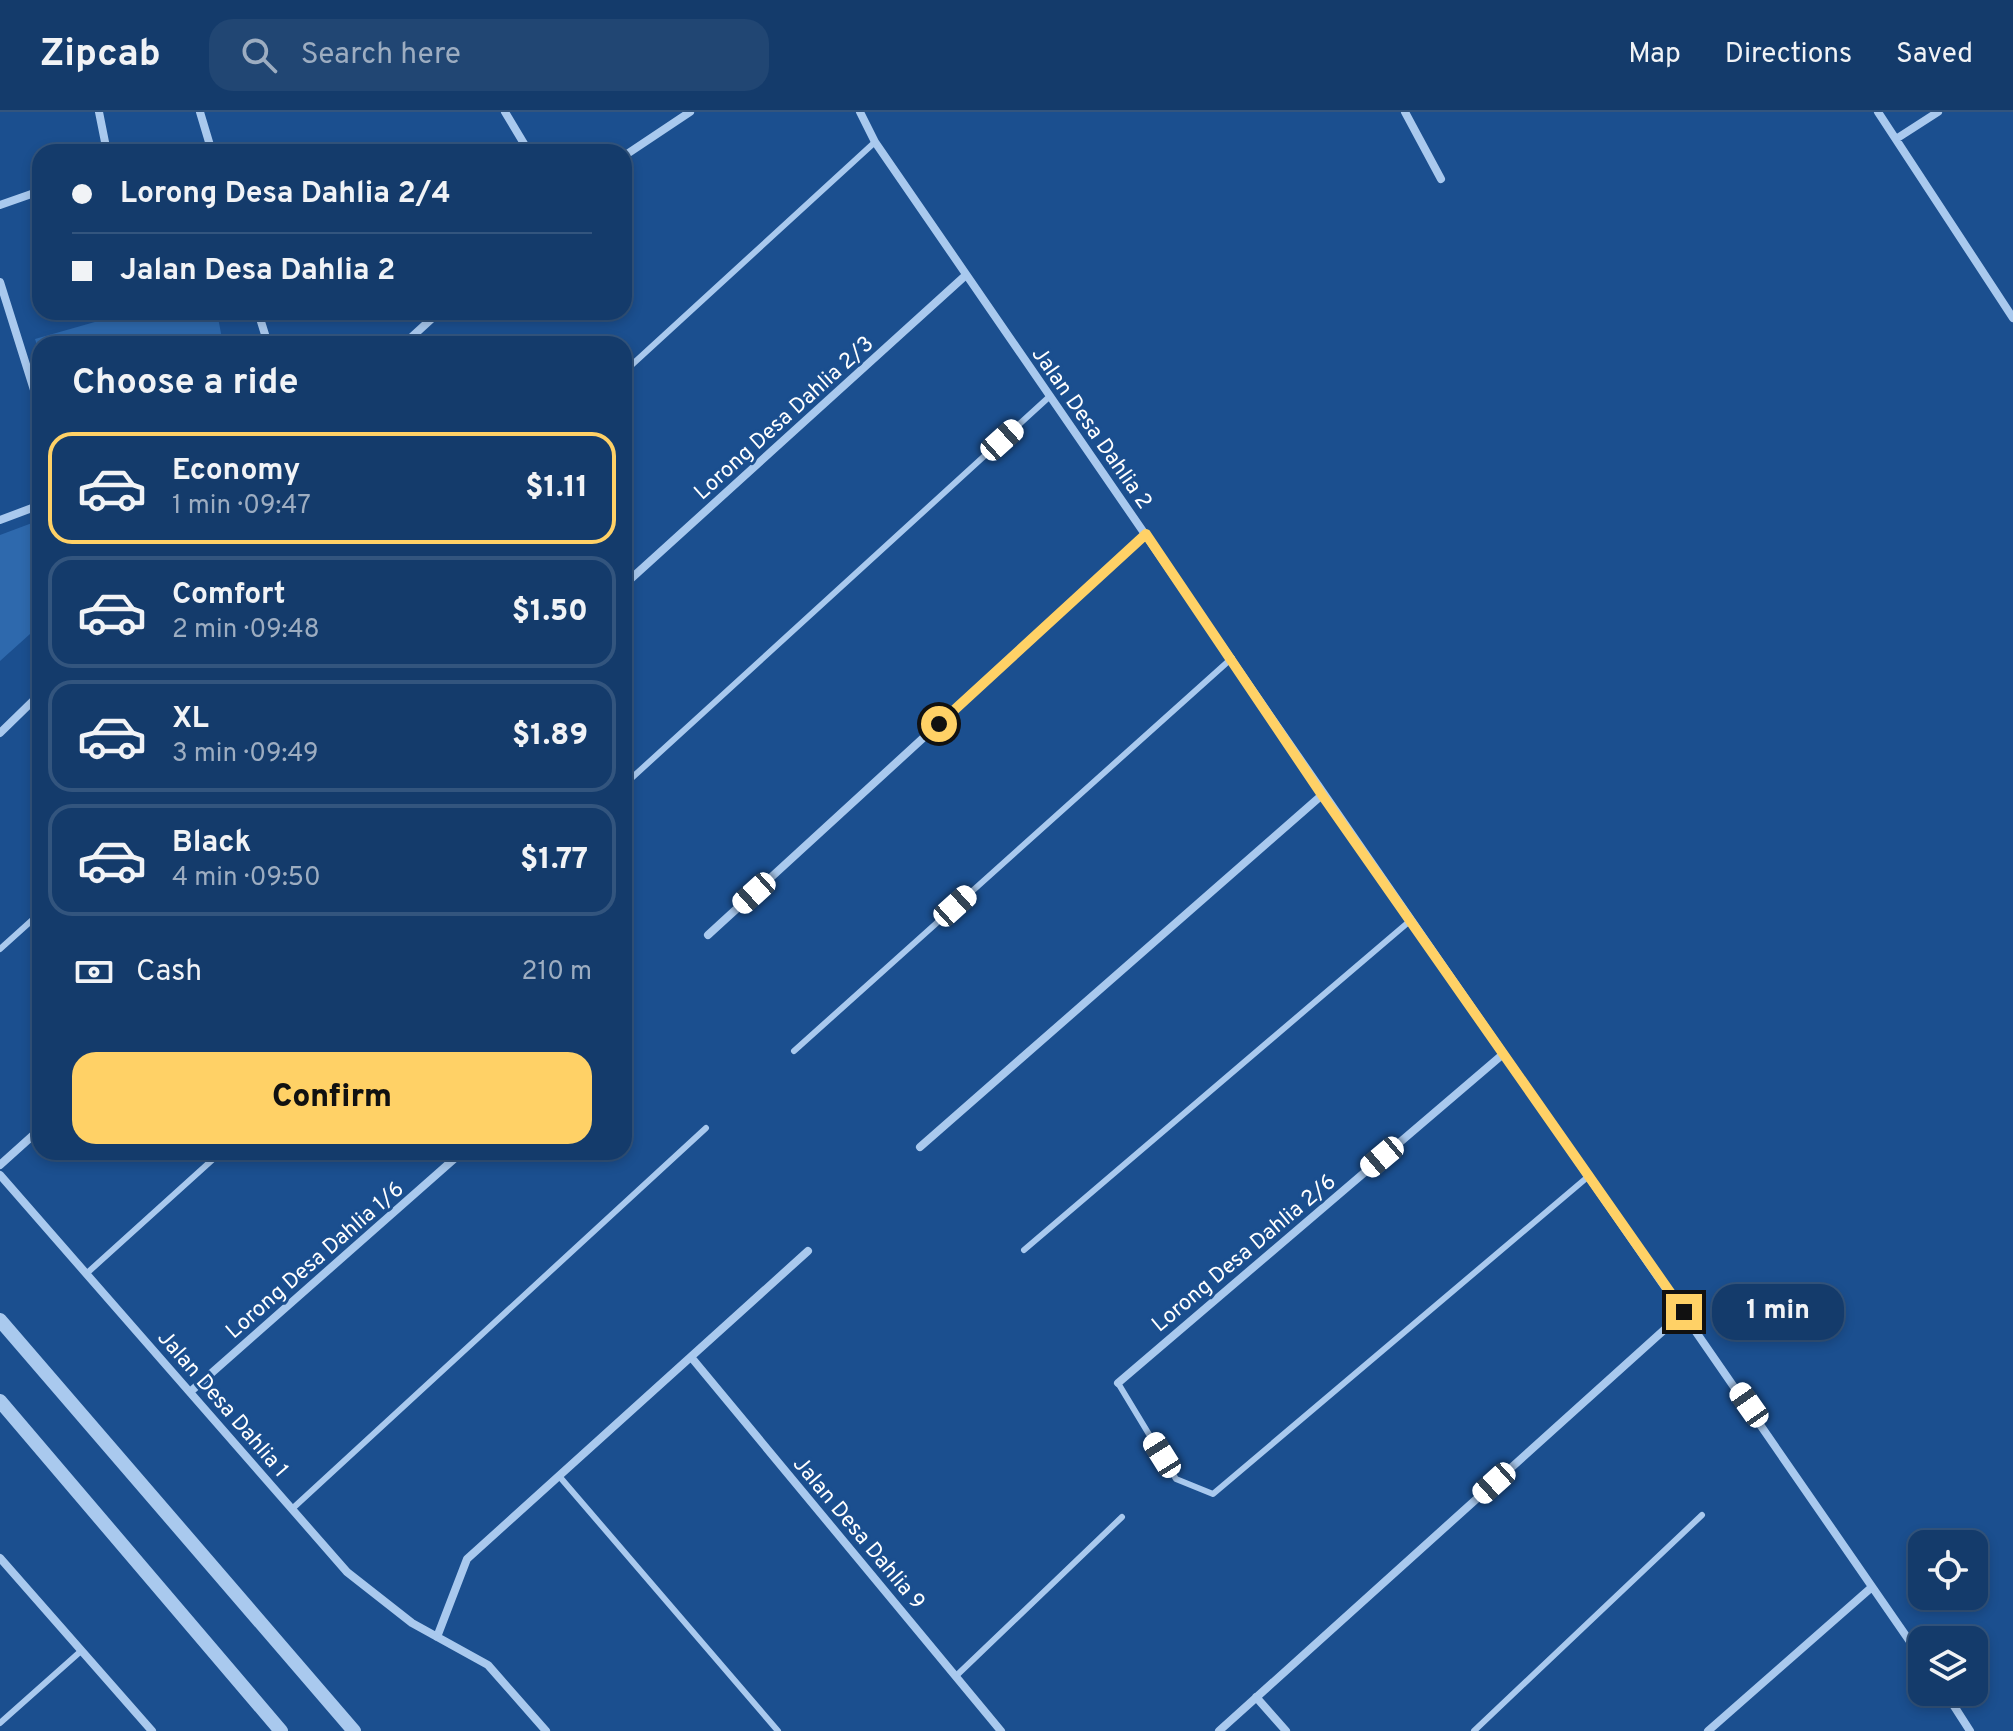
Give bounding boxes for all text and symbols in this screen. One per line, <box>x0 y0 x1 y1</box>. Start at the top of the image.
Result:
search box <box>209 19 769 91</box>
text: Zipcab <box>40 31 161 80</box>
icon: search <box>237 33 281 77</box>
text: Search here <box>301 37 461 74</box>
text: Map <box>1628 37 1681 73</box>
text: Directions <box>1725 37 1852 73</box>
text: Saved <box>1896 37 1973 73</box>
text: Lorong Desa Dahlia 2/4 <box>120 176 451 213</box>
text: Jalan Desa Dahlia 2 <box>120 253 395 290</box>
street label: Lorong Desa Dahlia 2/3 <box>689 331 880 507</box>
street label: Jalan Desa Dahlia 2 <box>1025 342 1157 515</box>
text: Choose a ride <box>72 361 298 407</box>
car <box>976 415 1028 465</box>
icon: car <box>76 452 148 524</box>
text: Economy <box>172 453 300 490</box>
text: $1.11 <box>525 470 588 507</box>
text: 1 min · 09:47 <box>172 490 311 523</box>
icon: car <box>76 576 148 648</box>
text: Comfort <box>172 577 285 614</box>
text: $1.50 <box>512 594 588 631</box>
text: 2 min · 09:48 <box>172 614 320 647</box>
icon: car <box>76 700 148 772</box>
text: XL <box>172 701 209 738</box>
route start <box>921 706 957 742</box>
text: $1.89 <box>512 718 588 755</box>
text: 3 min · 09:49 <box>172 738 319 771</box>
icon: car <box>76 824 148 896</box>
text: Black <box>172 825 251 862</box>
text: $1.77 <box>520 842 588 879</box>
text: 4 min · 09:50 <box>172 862 321 895</box>
car <box>728 868 780 918</box>
car <box>929 881 981 931</box>
icon: cash <box>72 950 116 994</box>
text: Cash <box>136 954 202 991</box>
text: 210 m <box>522 956 592 989</box>
button: Confirm <box>72 1052 592 1144</box>
car <box>1356 1132 1408 1182</box>
street label: Lorong Desa Dahlia 2/6 <box>1147 1169 1342 1339</box>
street label: Lorong Desa Dahlia 1/6 <box>221 1176 410 1346</box>
callout: 1 min <box>1712 1284 1844 1340</box>
route end <box>1666 1294 1702 1330</box>
text: 1 min <box>1746 1295 1810 1328</box>
street label: Jalan Desa Dahlia 1 <box>151 1325 294 1484</box>
car <box>1725 1378 1773 1432</box>
car <box>1139 1428 1185 1482</box>
street label: Jalan Desa Dahlia 9 <box>786 1451 930 1616</box>
car <box>1468 1458 1520 1508</box>
map controls <box>1908 1530 1988 1706</box>
button: locate <box>1908 1530 1988 1610</box>
button: layers <box>1908 1626 1988 1706</box>

